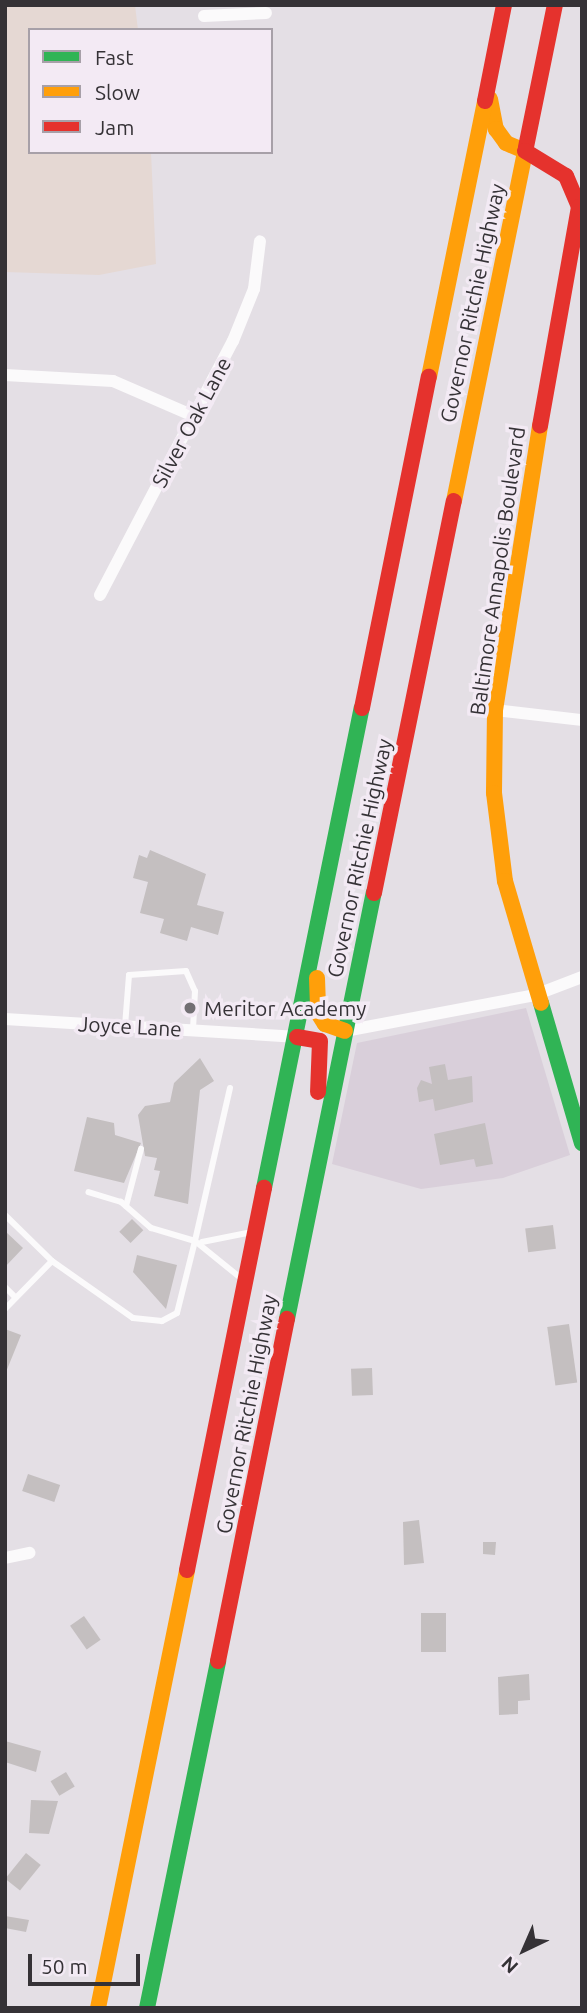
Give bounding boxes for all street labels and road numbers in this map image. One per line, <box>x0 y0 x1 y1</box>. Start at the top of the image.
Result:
street label: Governor Ritchie Highway <box>434 181 510 425</box>
street label: Silver Oak Lane <box>146 353 236 491</box>
street label: Baltimore Annapolis Boulevard <box>464 425 530 717</box>
street label: Governor Ritchie Highway <box>321 736 397 980</box>
street label: Joyce Lane <box>77 1011 183 1041</box>
street label: Governor Ritchie Highway <box>210 1292 282 1536</box>

